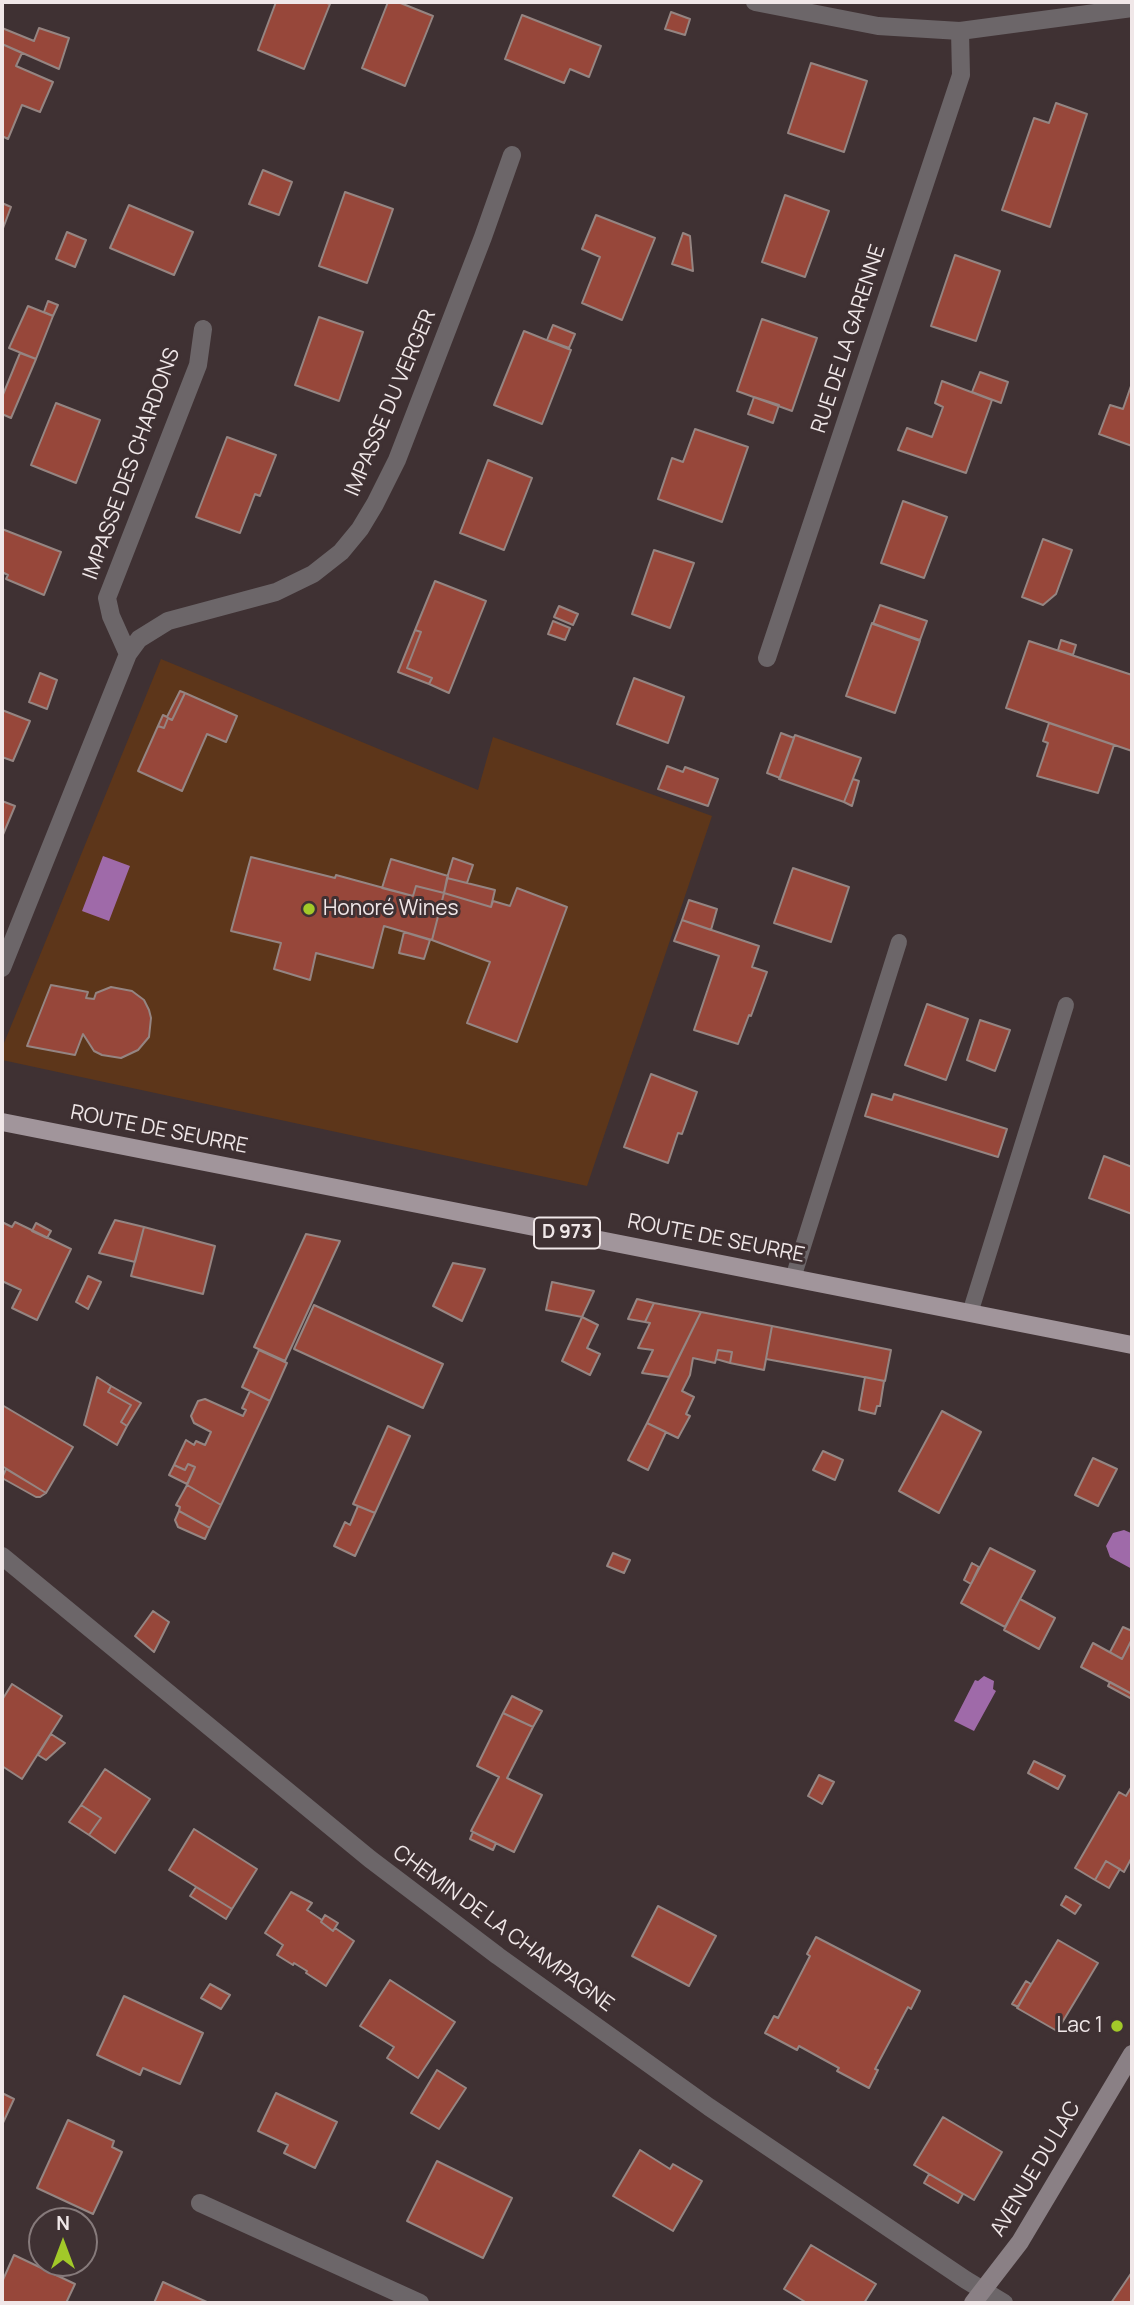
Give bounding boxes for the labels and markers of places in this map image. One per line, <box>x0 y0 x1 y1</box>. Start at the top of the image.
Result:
place label: Honoré Wines <box>323 896 458 922</box>
marker: Honoré Wines <box>301 901 317 917</box>
place label: Lac 1 <box>1057 2013 1103 2039</box>
marker: Lac 1 <box>1109 2018 1125 2034</box>

